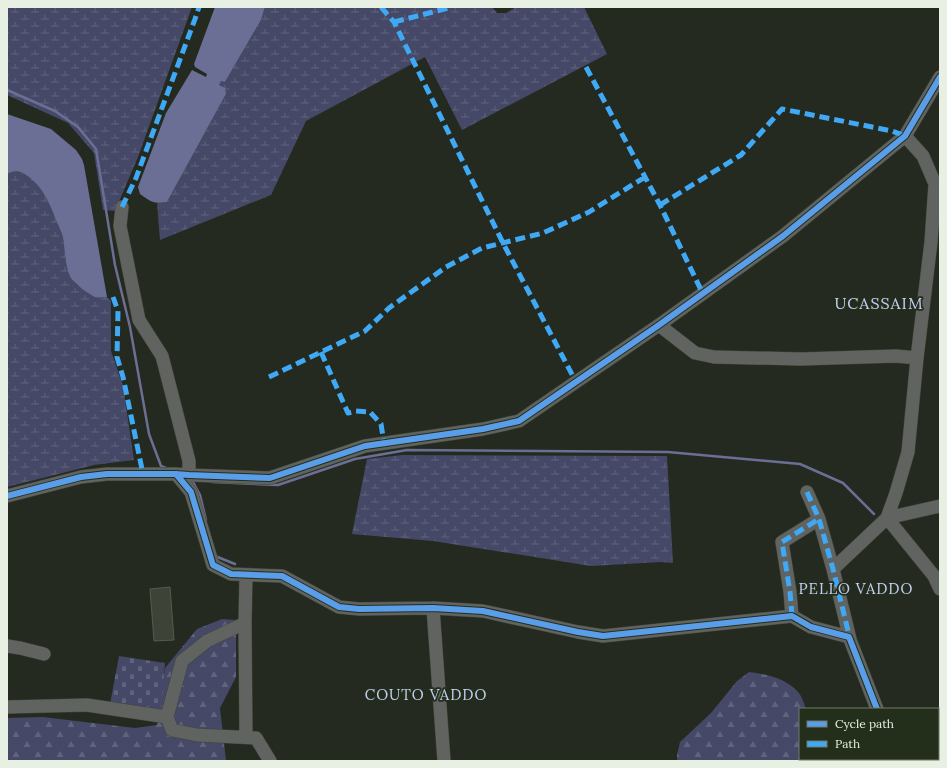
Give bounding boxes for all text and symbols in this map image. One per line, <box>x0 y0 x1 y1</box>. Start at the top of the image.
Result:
district label: UCASSAIM <box>834 293 924 313</box>
district label: PELLO VADDO <box>799 579 913 598</box>
district label: COUTO VADDO <box>365 685 487 704</box>
legend <box>799 708 939 760</box>
text: Cycle path <box>835 716 894 731</box>
text: Path <box>835 736 860 751</box>

